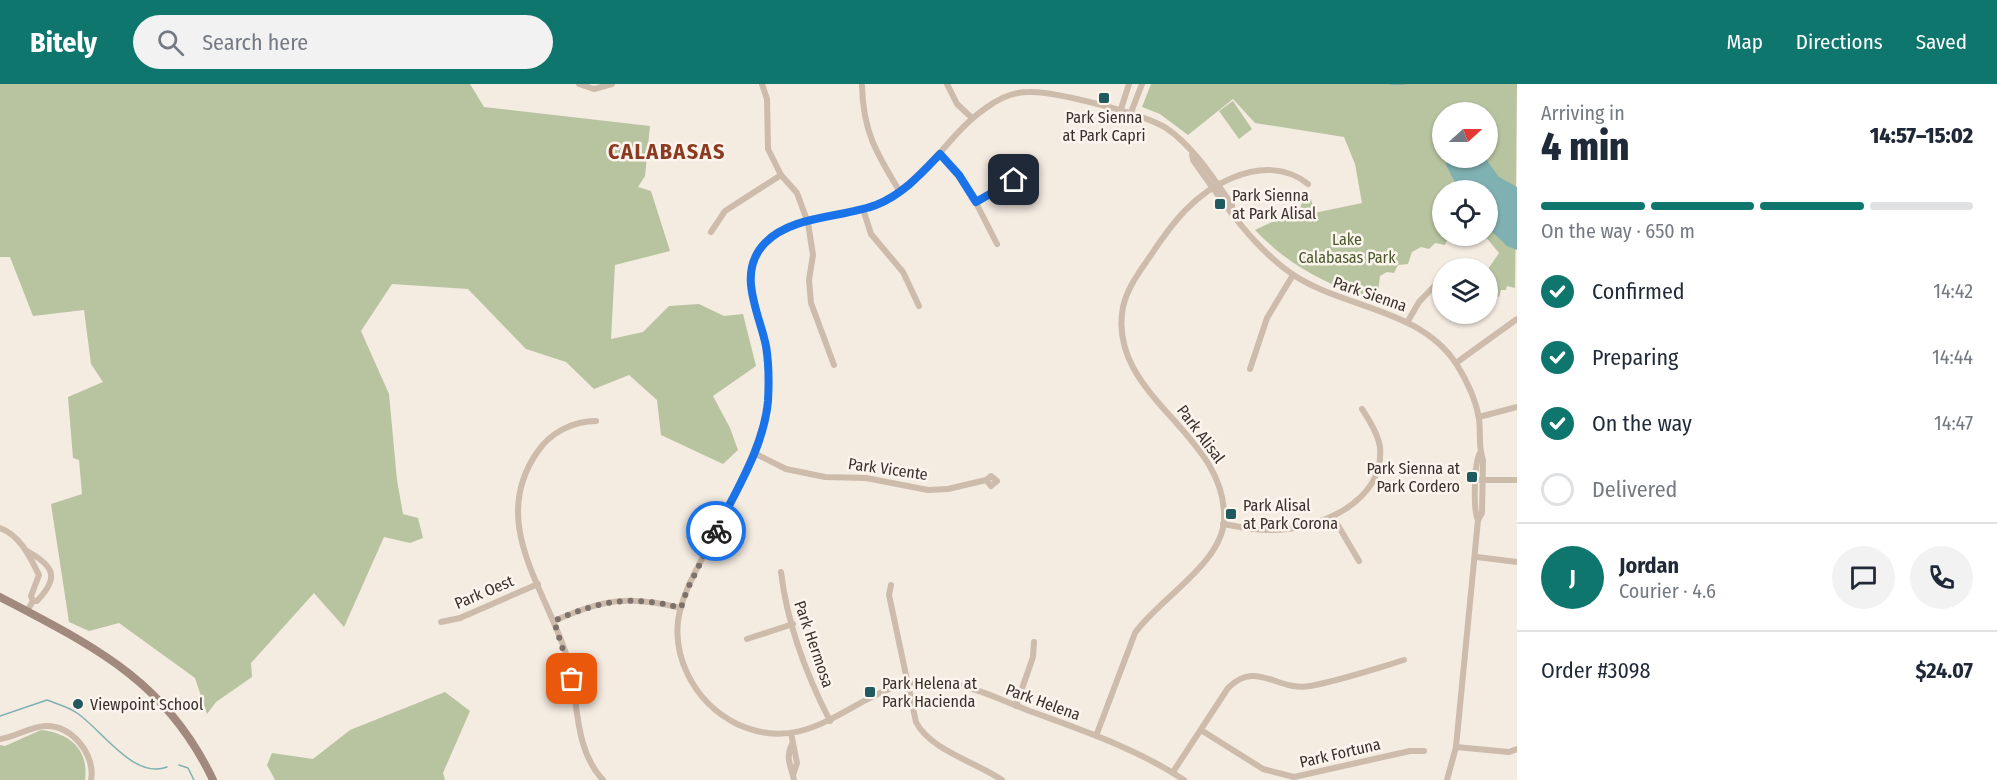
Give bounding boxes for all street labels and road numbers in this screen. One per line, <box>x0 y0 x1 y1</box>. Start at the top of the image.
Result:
street label: Park Sienna <box>1331 273 1410 316</box>
street label: Park Alisal <box>1173 401 1229 467</box>
street label: Park Vicente <box>847 454 929 484</box>
street label: Park Oest <box>452 571 517 613</box>
street label: Park Hermosa <box>790 598 838 690</box>
street label: Park Helena <box>1003 680 1083 724</box>
street label: Park Fortuna <box>1298 734 1382 772</box>

